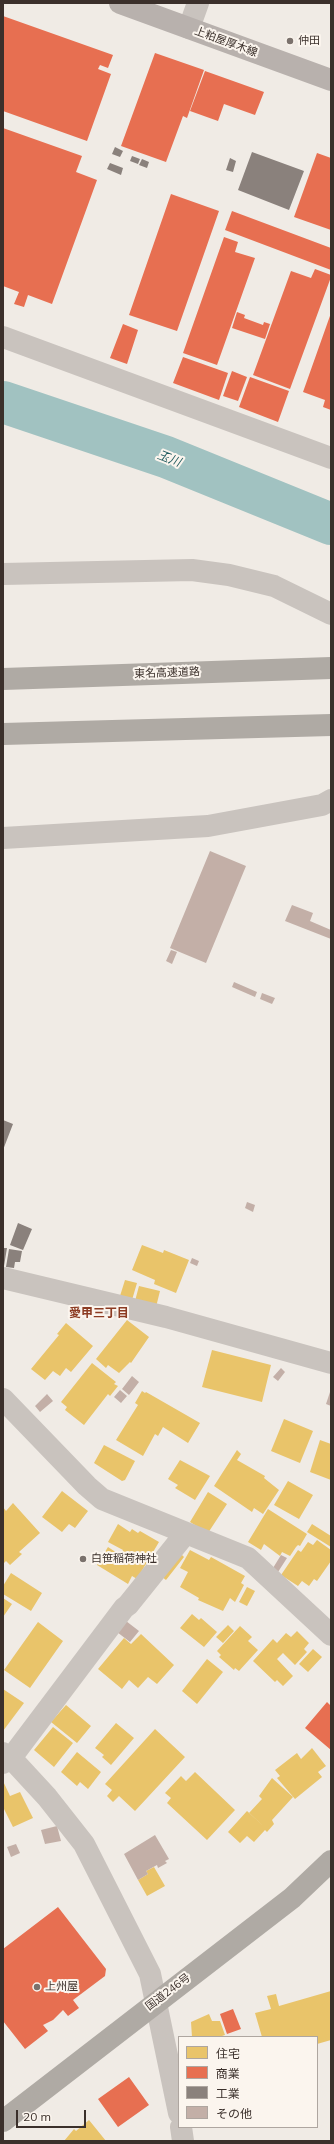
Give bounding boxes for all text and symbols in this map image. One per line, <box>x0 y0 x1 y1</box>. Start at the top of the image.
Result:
street label: 上粕屋厚木線 <box>193 25 259 59</box>
place label: 仲田 <box>298 34 320 48</box>
marker: 仲田 <box>285 36 295 46</box>
water label: 玉川 <box>155 448 183 470</box>
street label: 東名高速道路 <box>134 665 200 681</box>
district label: 愛甲三丁目 <box>69 1306 129 1320</box>
place label: 白笹稲荷神社 <box>91 1552 157 1566</box>
marker: 白笹稲荷神社 <box>78 1554 88 1564</box>
street label: 国道246号 <box>143 1971 193 2013</box>
place label: 上州屋 <box>45 1980 78 1994</box>
marker: 上州屋 <box>32 1982 42 1992</box>
legend <box>178 2036 318 2128</box>
text: 住宅 <box>216 2046 240 2061</box>
text: 商業 <box>216 2066 240 2081</box>
text: 工業 <box>216 2086 240 2101</box>
scale bar <box>18 2102 88 2128</box>
text: その他 <box>216 2106 252 2121</box>
text: 20 m <box>23 2109 51 2124</box>

